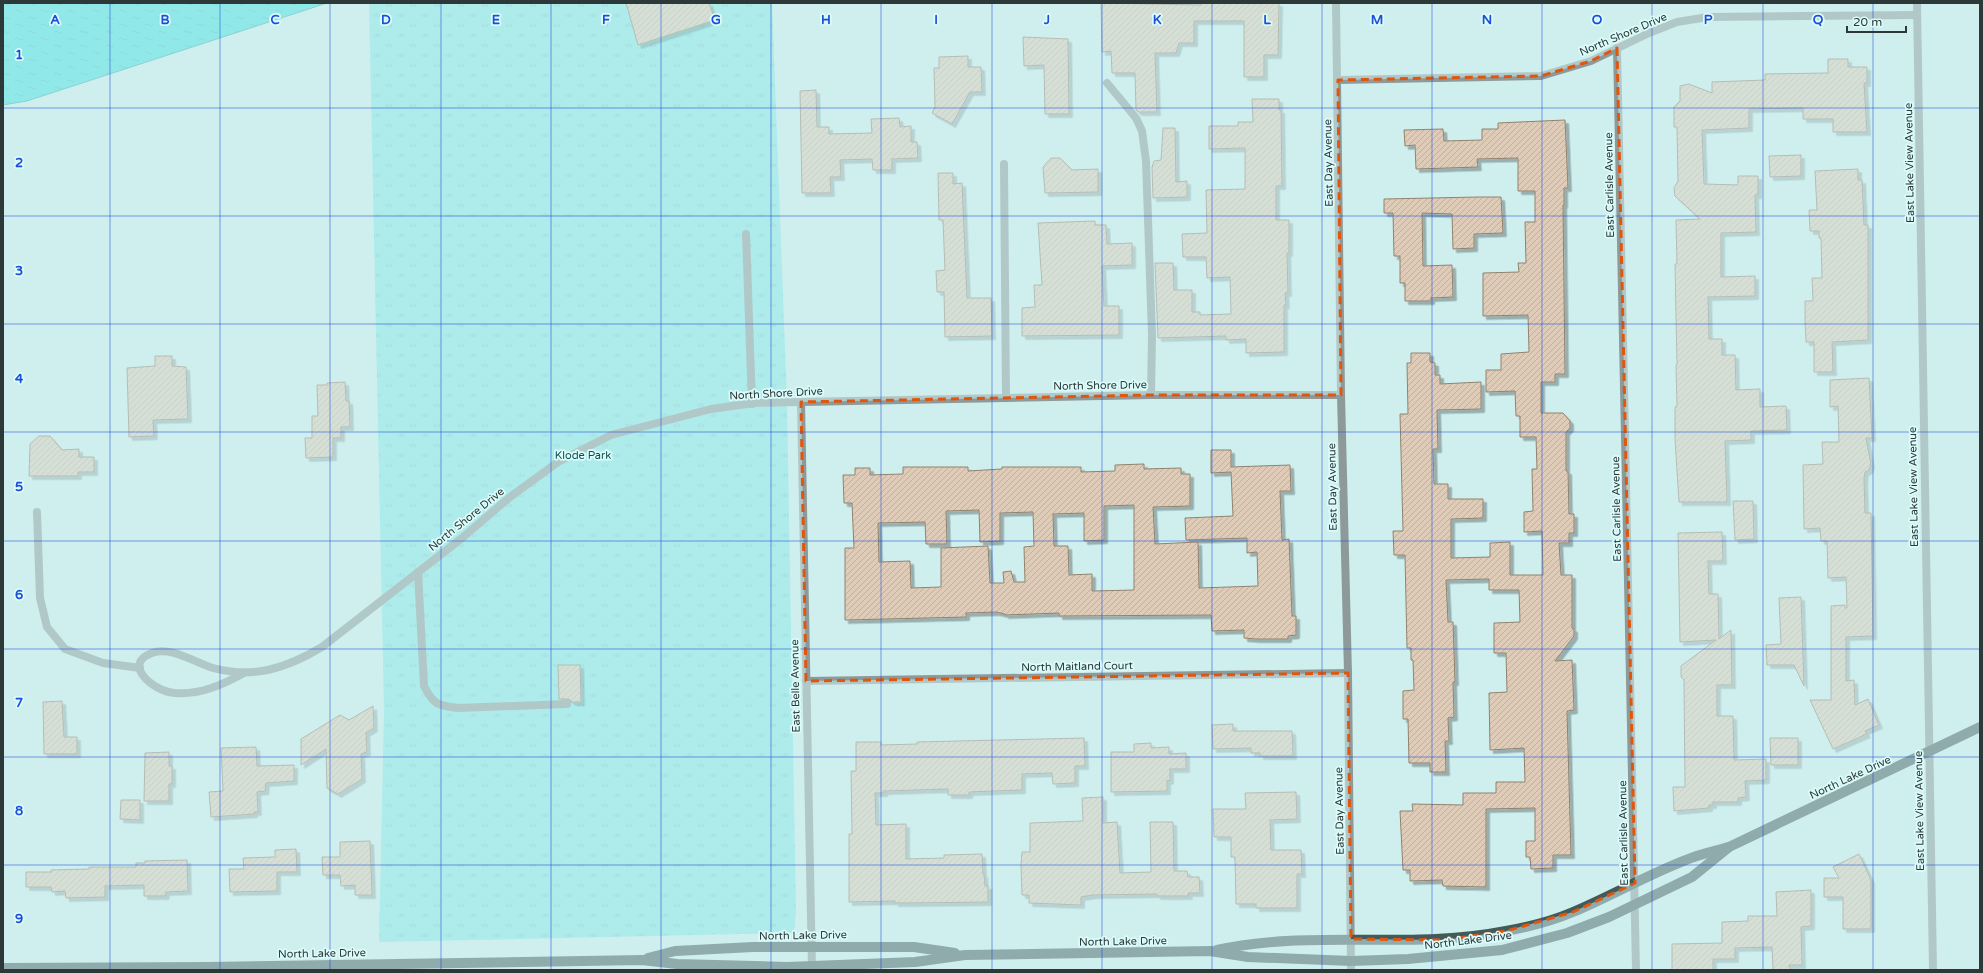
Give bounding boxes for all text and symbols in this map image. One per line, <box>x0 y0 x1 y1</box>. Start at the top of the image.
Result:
scale bar <box>1847 8 1906 34</box>
street label: North Shore Drive <box>1578 10 1669 59</box>
text: A <box>50 12 60 28</box>
text: B <box>160 12 170 28</box>
text: C <box>270 12 280 28</box>
text: D <box>381 12 391 28</box>
text: E <box>492 12 500 28</box>
text: F <box>602 12 610 28</box>
text: G <box>711 12 721 28</box>
text: H <box>821 12 831 28</box>
text: I <box>934 12 938 28</box>
text: J <box>1043 12 1050 28</box>
text: K <box>1153 12 1162 28</box>
text: L <box>1263 12 1271 28</box>
text: M <box>1371 12 1383 28</box>
text: N <box>1482 12 1492 28</box>
text: O <box>1592 12 1603 28</box>
text: P <box>1704 12 1713 28</box>
text: Q <box>1813 12 1824 28</box>
text: 20 m <box>1853 15 1882 29</box>
text: 1 <box>15 47 23 63</box>
street label: East Lake View Avenue <box>1902 103 1917 223</box>
street label: East Day Avenue <box>1321 119 1336 207</box>
street label: East Carlisle Avenue <box>1602 132 1617 238</box>
text: 2 <box>15 155 23 171</box>
text: 3 <box>15 263 23 279</box>
text: 4 <box>15 371 24 387</box>
street label: North Shore Drive <box>1053 378 1147 393</box>
street label: North Shore Drive <box>729 385 823 402</box>
street label: East Lake View Avenue <box>1906 427 1921 547</box>
street label: East Day Avenue <box>1325 443 1340 531</box>
park label: Klode Park <box>555 449 611 462</box>
street label: East Carlisle Avenue <box>1609 456 1624 562</box>
text: 5 <box>15 479 23 495</box>
street label: North Shore Drive <box>426 485 507 554</box>
text: 6 <box>15 587 23 603</box>
street label: East Belle Avenue <box>788 639 803 733</box>
street label: North Maitland Court <box>1021 659 1133 674</box>
text: 7 <box>15 695 23 711</box>
street label: East Lake View Avenue <box>1912 751 1927 871</box>
street label: North Lake Drive <box>1808 753 1893 802</box>
street label: East Day Avenue <box>1332 767 1347 855</box>
street label: East Carlisle Avenue <box>1616 780 1631 886</box>
text: 8 <box>15 803 23 819</box>
text: 9 <box>15 911 23 927</box>
street label: North Lake Drive <box>759 928 847 943</box>
street label: North Lake Drive <box>1424 929 1512 952</box>
street label: North Lake Drive <box>1079 934 1167 949</box>
street label: North Lake Drive <box>278 946 366 961</box>

